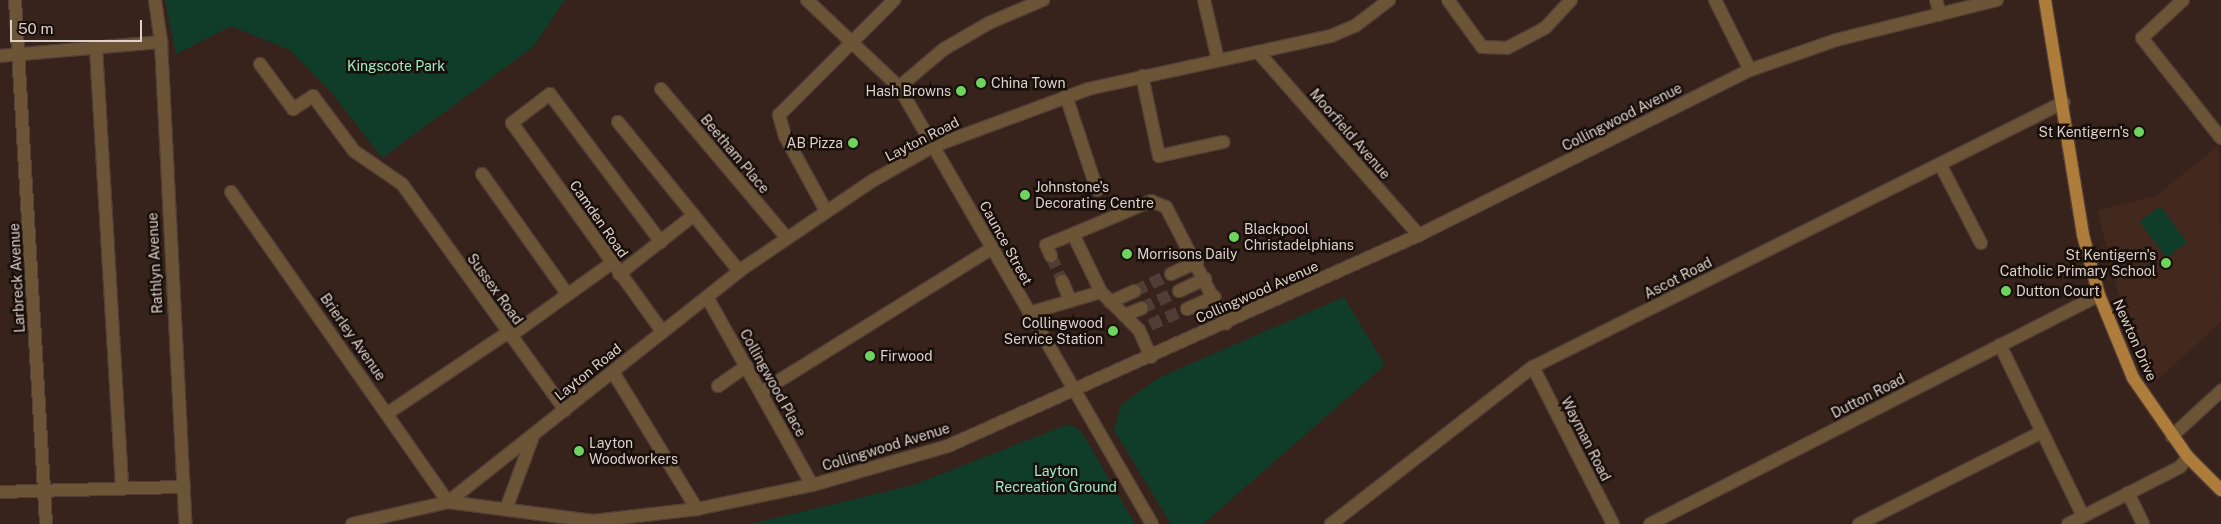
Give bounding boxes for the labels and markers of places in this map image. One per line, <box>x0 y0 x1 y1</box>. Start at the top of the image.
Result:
place label: China Town <box>991 75 1066 91</box>
marker: China Town <box>975 77 987 89</box>
place label: Hash Browns <box>866 83 951 99</box>
marker: Hash Browns <box>955 85 967 97</box>
place label: St Kentigern's <box>2039 124 2129 140</box>
marker: St Kentigern's <box>2133 126 2145 138</box>
place label: AB Pizza <box>786 135 843 151</box>
marker: AB Pizza <box>847 137 859 149</box>
place label: Johnstone's Decorating Centre <box>1035 179 1154 212</box>
marker: Johnstone's Decorating Centre <box>1019 189 1031 201</box>
place label: Blackpool Christadelphians <box>1244 221 1354 253</box>
marker: Blackpool Christadelphians <box>1228 231 1240 243</box>
place label: Morrisons Daily <box>1137 246 1238 262</box>
place label: St Kentigern's Catholic Primary School <box>2000 247 2156 280</box>
marker: Morrisons Daily <box>1121 248 1133 260</box>
marker: St Kentigern's Catholic Primary School <box>2160 257 2172 269</box>
place label: Dutton Court <box>2016 283 2100 299</box>
marker: Dutton Court <box>2000 285 2012 297</box>
place label: Collingwood Service Station <box>1004 315 1103 348</box>
marker: Collingwood Service Station <box>1107 325 1119 337</box>
place label: Firwood <box>880 348 932 364</box>
marker: Firwood <box>864 350 876 362</box>
place label: Layton Woodworkers <box>589 435 678 468</box>
marker: Layton Woodworkers <box>573 445 585 457</box>

